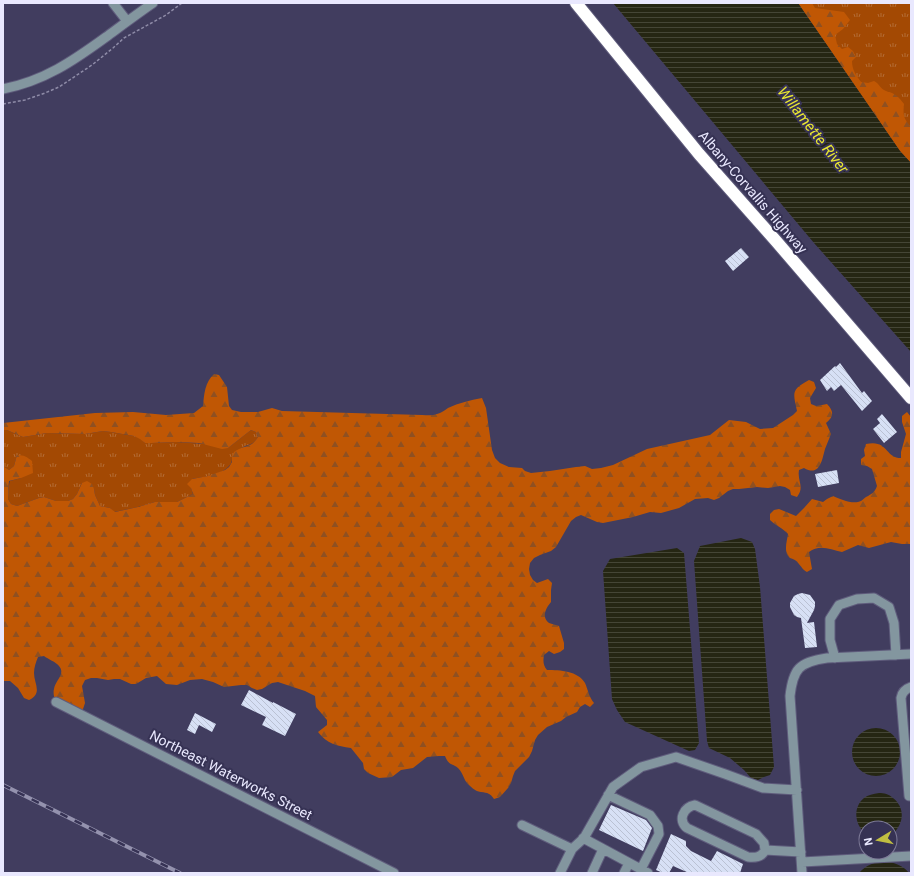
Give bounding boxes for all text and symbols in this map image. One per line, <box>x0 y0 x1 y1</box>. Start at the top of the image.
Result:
water label: Willamette River <box>774 83 853 178</box>
street label: Albany-Corvallis Highway <box>695 127 811 257</box>
street label: Northeast Waterworks Street <box>147 727 315 823</box>
north arrow <box>858 820 898 860</box>
text: N <box>862 836 876 847</box>

